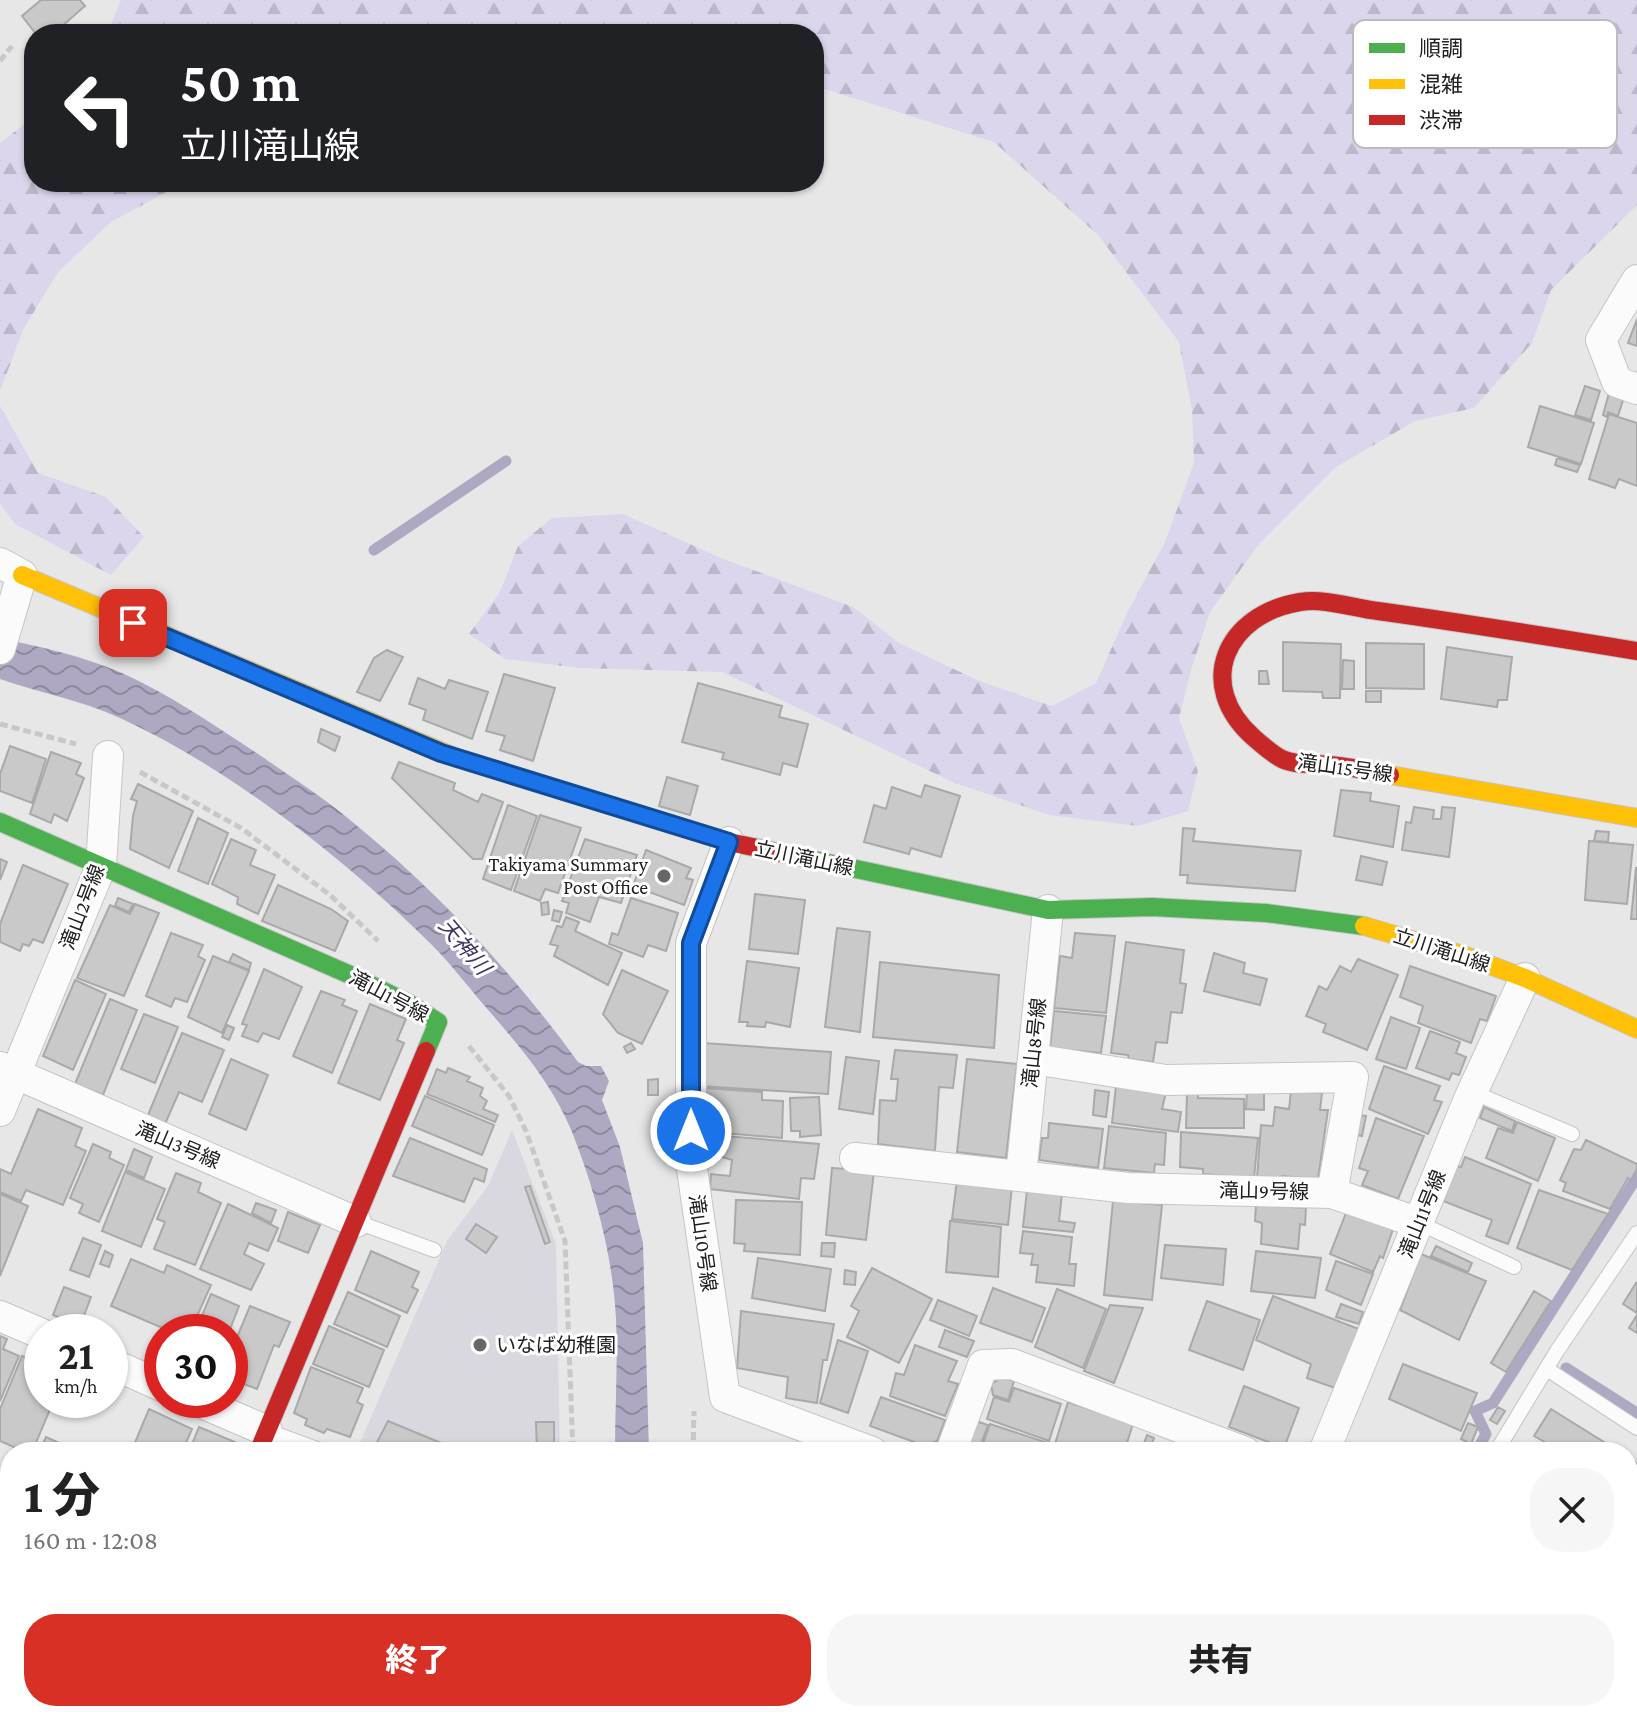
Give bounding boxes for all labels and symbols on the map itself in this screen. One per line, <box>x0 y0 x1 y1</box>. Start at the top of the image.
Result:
legend <box>1353 20 1617 148</box>
text: 順調 <box>1419 36 1463 61</box>
text: 混雑 <box>1419 72 1463 97</box>
text: 渋滞 <box>1419 108 1463 133</box>
pin <box>99 589 167 657</box>
street label: 滝山15号線 <box>1296 750 1394 786</box>
street label: 立川滝山線 <box>753 837 855 879</box>
place label: Takiyama Summary Post Office <box>489 853 649 898</box>
street label: 滝山2号線 <box>56 861 108 953</box>
marker: Takiyama Summary Post Office <box>655 867 673 885</box>
water label: 天神川 <box>434 913 497 981</box>
street label: 立川滝山線 <box>1391 924 1493 976</box>
street label: 滝山1号線 <box>346 966 432 1026</box>
street label: 滝山8号線 <box>1018 997 1050 1089</box>
position arrow <box>649 1089 733 1173</box>
street label: 滝山3号線 <box>133 1117 223 1173</box>
street label: 滝山11号線 <box>1394 1167 1450 1261</box>
street label: 滝山9号線 <box>1219 1179 1309 1203</box>
street label: 滝山10号線 <box>685 1193 721 1293</box>
speed limit sign: 30 <box>144 1314 248 1418</box>
place label: いなば幼稚園 <box>496 1334 616 1356</box>
marker: いなば幼稚園 <box>471 1336 489 1354</box>

